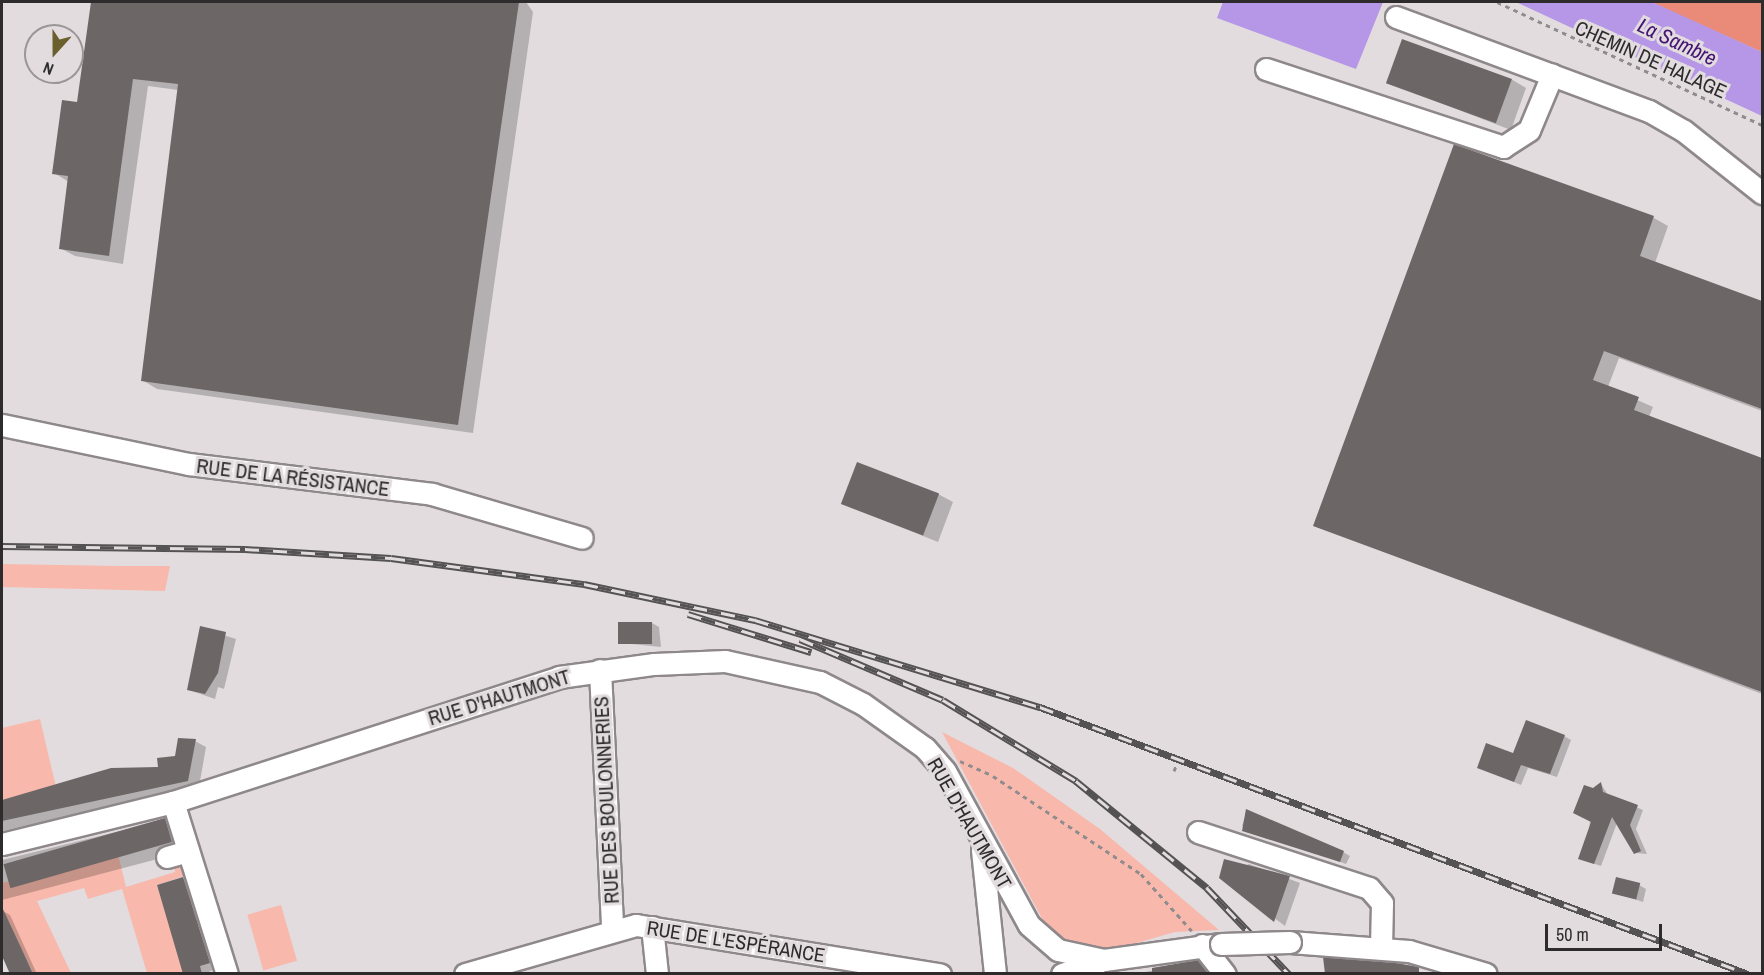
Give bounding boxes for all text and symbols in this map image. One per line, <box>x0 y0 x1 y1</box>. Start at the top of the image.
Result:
water label: La Sambre <box>1634 13 1720 71</box>
street label: CHEMIN DE HALAGE <box>1572 15 1730 103</box>
north arrow <box>24 24 84 84</box>
text: N <box>40 57 57 81</box>
street label: RUE DE LA RÉSISTANCE <box>195 453 391 501</box>
street label: RUE D'HAUTMONT <box>425 664 573 730</box>
street label: RUE DES BOULONNERIES <box>589 696 623 904</box>
street label: RUE D'HAUTMONT <box>923 753 1017 893</box>
scale bar <box>1548 912 1665 950</box>
street label: RUE DE L'ESPÉRANCE <box>645 915 827 967</box>
text: 50 m <box>1556 922 1589 947</box>

